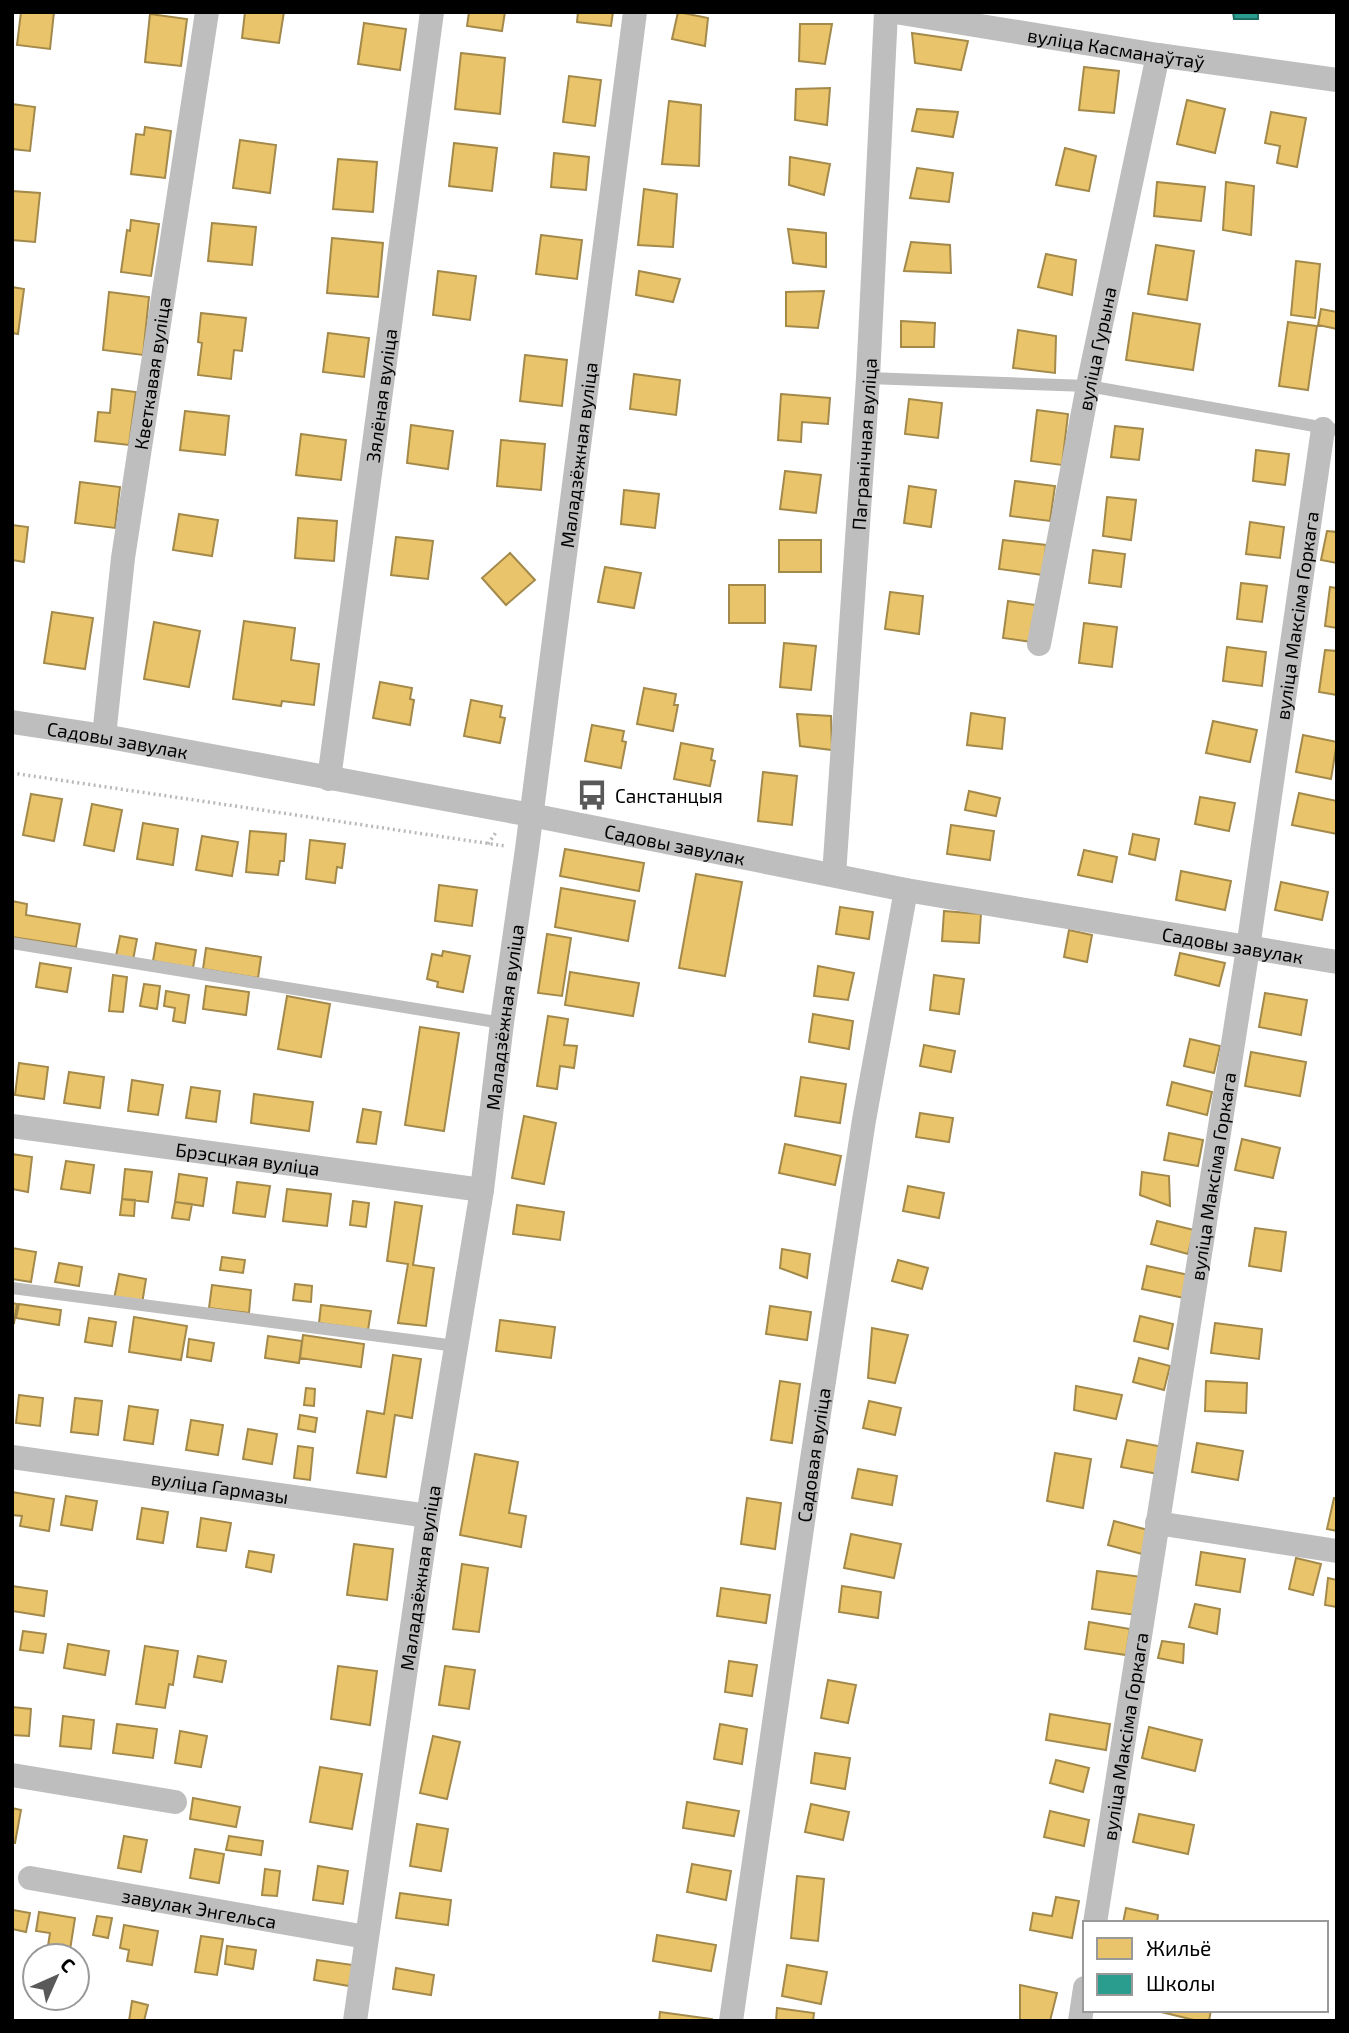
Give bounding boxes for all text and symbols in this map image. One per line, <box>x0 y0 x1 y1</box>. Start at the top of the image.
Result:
street label: вуліца Касманаўтаў <box>1026 22 1206 74</box>
street label: вуліца Гурына <box>1072 284 1120 412</box>
street label: Кветкавая вуліца <box>128 295 175 451</box>
street label: Зялёная вуліца <box>360 327 401 464</box>
street label: Пагранічная вуліца <box>846 357 880 531</box>
street label: Маладзёжная вуліца <box>554 361 601 549</box>
street label: вуліца Максіма Горкага <box>1270 510 1323 721</box>
street label: Садовы завулак <box>45 716 190 763</box>
bus stop icon: Санстанцыя <box>575 778 609 812</box>
place label: Санстанцыя <box>615 784 723 807</box>
street label: Садовы завулак <box>602 818 747 869</box>
street label: Садовы завулак <box>1160 921 1305 968</box>
street label: Маладзёжная вуліца <box>480 923 528 1111</box>
street label: вуліца Максіма Горкага <box>1185 1070 1240 1282</box>
street label: Брэсцкая вуліца <box>174 1137 321 1179</box>
street label: Садовая вуліца <box>792 1386 834 1524</box>
street label: вуліца Гармазы <box>150 1465 290 1508</box>
street label: Маладзёжная вуліца <box>394 1483 444 1672</box>
street label: вуліца Максіма Горкага <box>1097 1630 1152 1842</box>
street label: завулак Энгельса <box>120 1883 279 1933</box>
legend <box>1083 1921 1328 2012</box>
text: Жильё <box>1146 1935 1211 1960</box>
north arrow <box>21 1942 91 2012</box>
text: С <box>56 1953 80 1977</box>
text: Школы <box>1146 1970 1215 1995</box>

